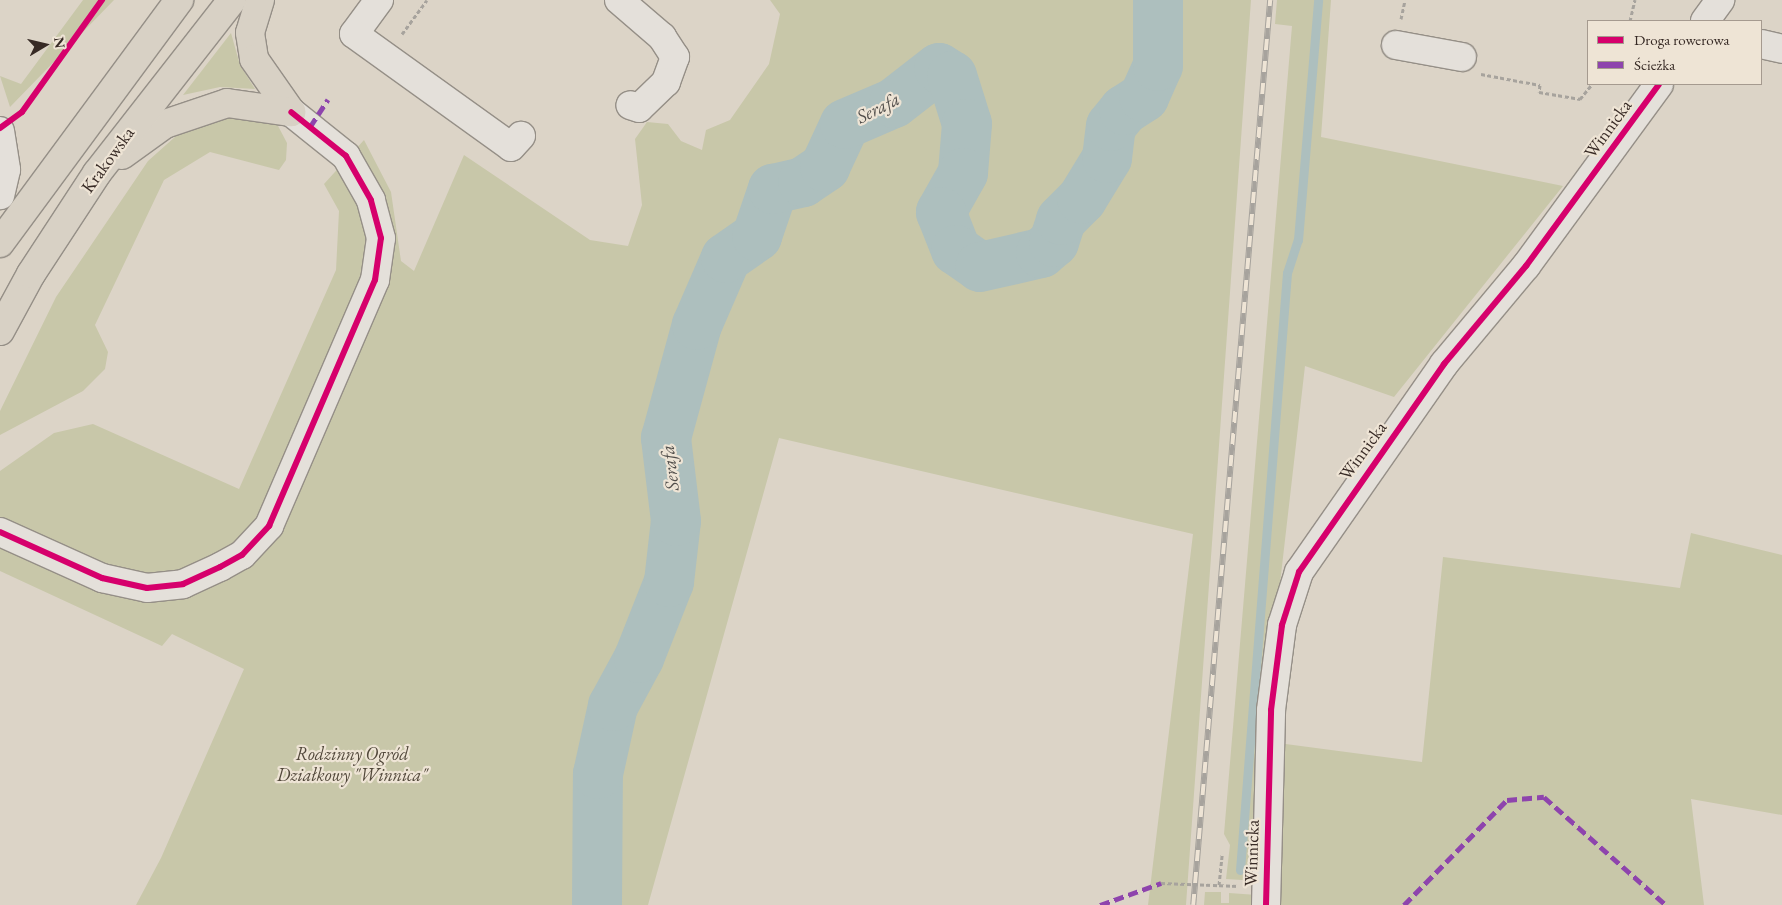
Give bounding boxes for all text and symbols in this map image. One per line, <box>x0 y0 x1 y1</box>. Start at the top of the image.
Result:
north arrow <box>20 20 70 70</box>
legend <box>1587 20 1762 85</box>
text: Droga rowerowa <box>1634 30 1729 49</box>
text: N <box>50 36 70 50</box>
text: Ścieżka <box>1634 55 1675 74</box>
water label: Serafa <box>852 87 904 129</box>
street label: Winnicka <box>1580 96 1636 162</box>
street label: Krakowska <box>77 123 139 197</box>
street label: Winnicka <box>1335 418 1391 484</box>
water label: Serafa <box>656 444 684 492</box>
park label: Rodzinny Ogród Działkowy "Winnica" <box>277 744 427 786</box>
street label: Winnicka <box>1240 819 1264 887</box>

